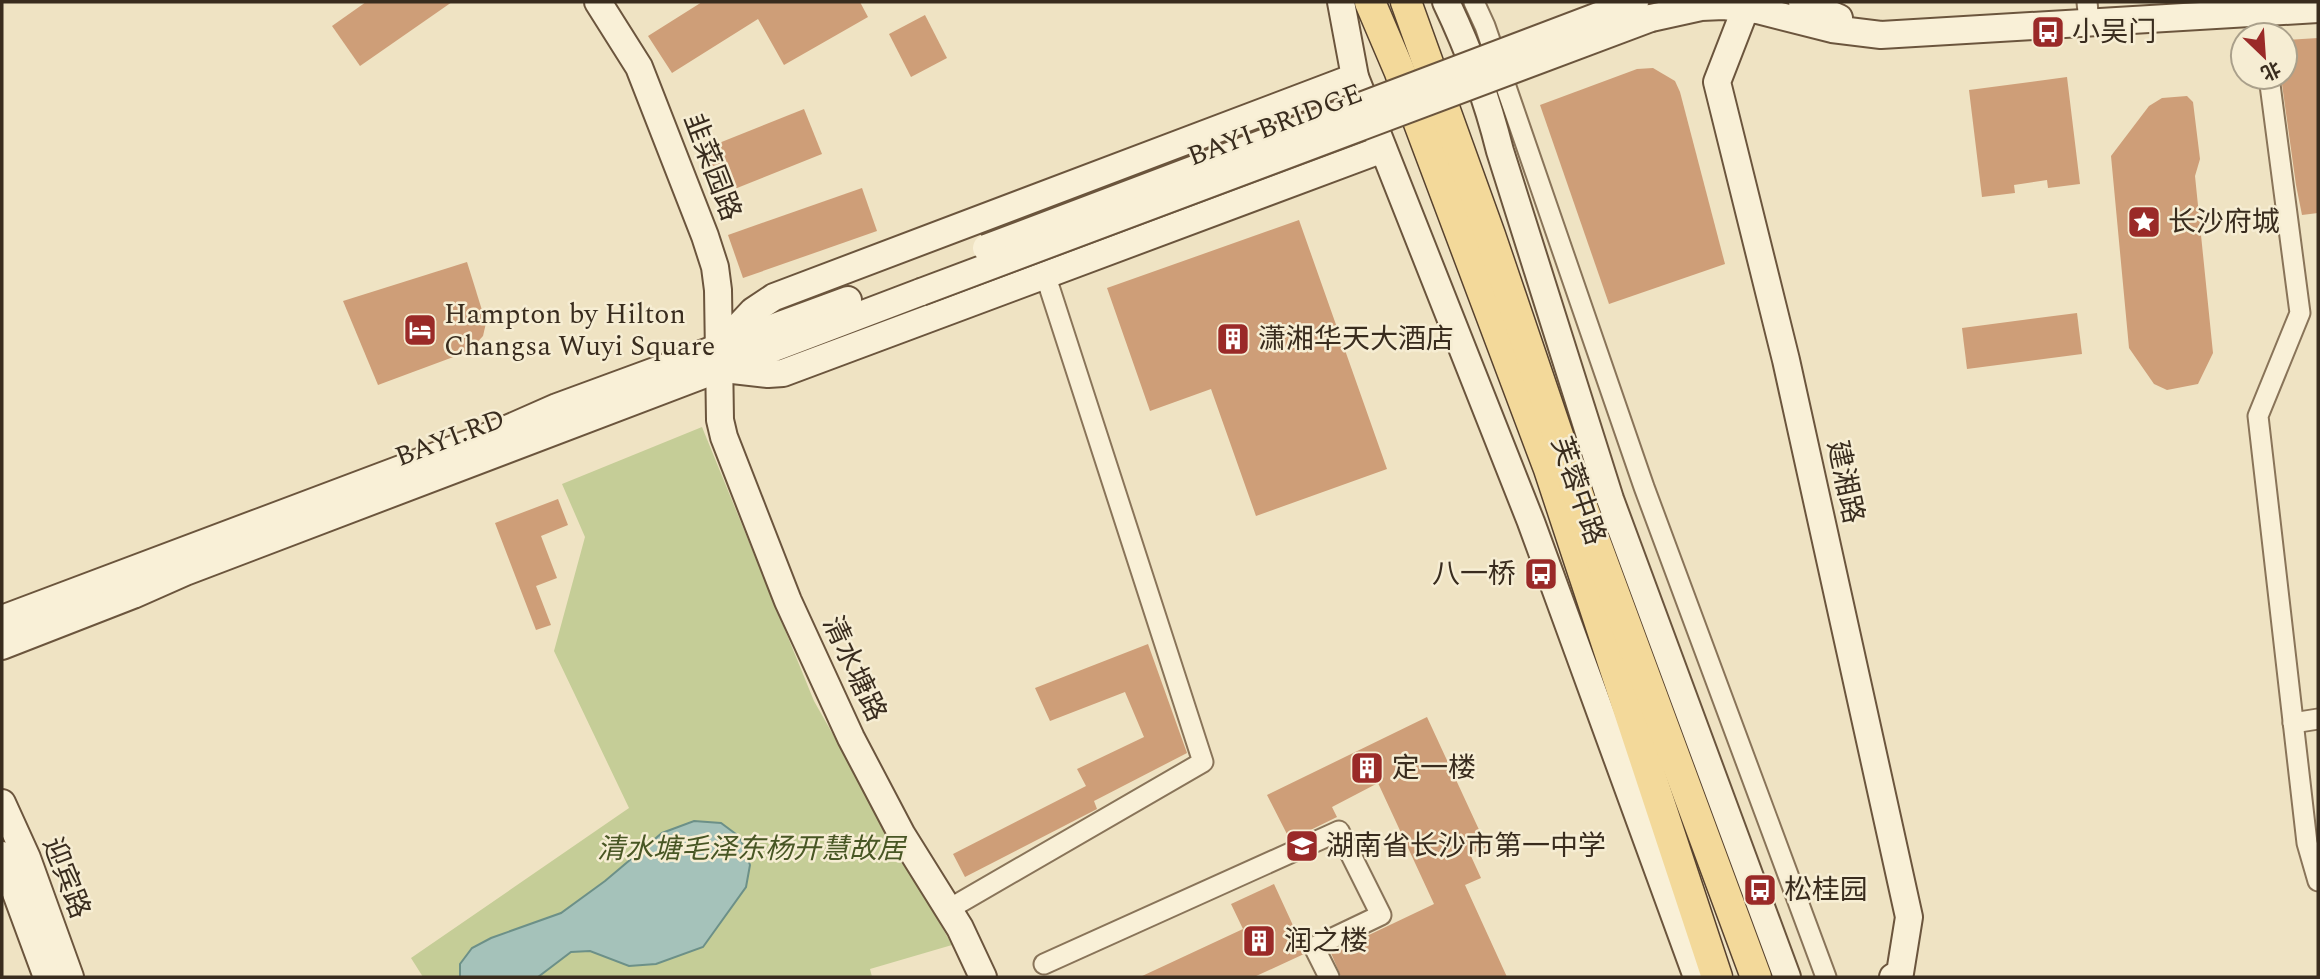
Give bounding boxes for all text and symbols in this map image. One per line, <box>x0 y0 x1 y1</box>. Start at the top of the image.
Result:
place label: 小吴门 <box>2072 11 2156 54</box>
bus stop icon: 小吴门 <box>2029 13 2067 51</box>
north arrow <box>2229 21 2299 91</box>
text: 北 <box>2256 53 2285 87</box>
street label: BAYI BRIDGE <box>1181 72 1369 178</box>
street label: 韭菜园路 <box>672 107 752 227</box>
place label: 长沙府城 <box>2168 201 2280 244</box>
place icon: 长沙府城 <box>2125 203 2163 241</box>
place label: Hampton by Hilton Changsa Wuyi Square <box>444 293 715 368</box>
hotel icon: Hampton by Hilton Changsa Wuyi Square <box>401 311 439 349</box>
place label: 潇湘华天大酒店 <box>1258 318 1454 361</box>
building icon: 潇湘华天大酒店 <box>1214 320 1252 358</box>
street label: BAYI.RD <box>389 397 511 479</box>
street label: 芙蓉中路 <box>1539 431 1617 551</box>
street label: 建湘路 <box>1815 436 1875 528</box>
place label: 八一桥 <box>1432 553 1516 596</box>
bus stop icon: 八一桥 <box>1522 555 1560 593</box>
street label: 清水塘路 <box>811 609 897 729</box>
place label: 定一楼 <box>1392 747 1476 790</box>
building icon: 定一楼 <box>1348 749 1386 787</box>
place label: 湖南省长沙市第一中学 <box>1326 825 1606 868</box>
school or university icon: 湖南省长沙市第一中学 <box>1283 827 1321 865</box>
park label: 清水塘毛泽东杨开慧故居 <box>597 828 908 871</box>
street label: 迎宾路 <box>31 831 101 925</box>
place label: 松桂园 <box>1784 869 1868 912</box>
bus stop icon: 松桂园 <box>1741 871 1779 909</box>
place label: 润之楼 <box>1284 920 1368 963</box>
building icon: 润之楼 <box>1240 922 1278 960</box>

